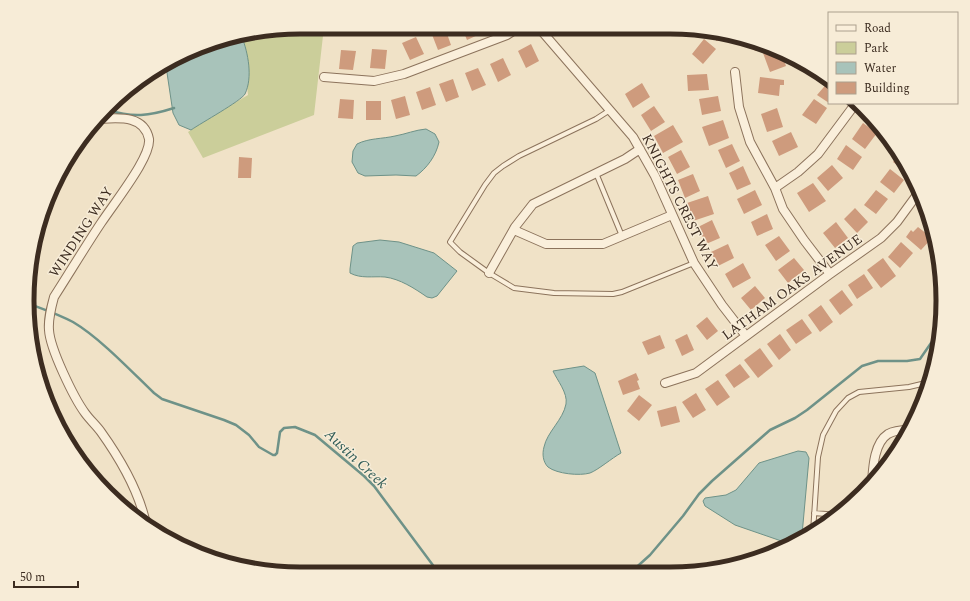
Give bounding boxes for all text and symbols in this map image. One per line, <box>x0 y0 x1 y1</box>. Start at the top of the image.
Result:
legend <box>828 12 958 104</box>
text: Road <box>864 19 891 38</box>
text: Park <box>864 39 889 58</box>
text: Water <box>864 59 896 78</box>
text: Building <box>864 79 910 98</box>
street label: KNIGHTS CREST WAY <box>636 130 724 274</box>
street label: WINDING WAY <box>44 182 118 282</box>
street label: LATHAM OAKS AVENUE <box>717 229 867 345</box>
water label: Austin Creek <box>318 423 393 494</box>
scale bar <box>14 563 78 589</box>
text: 50 m <box>20 568 45 587</box>

